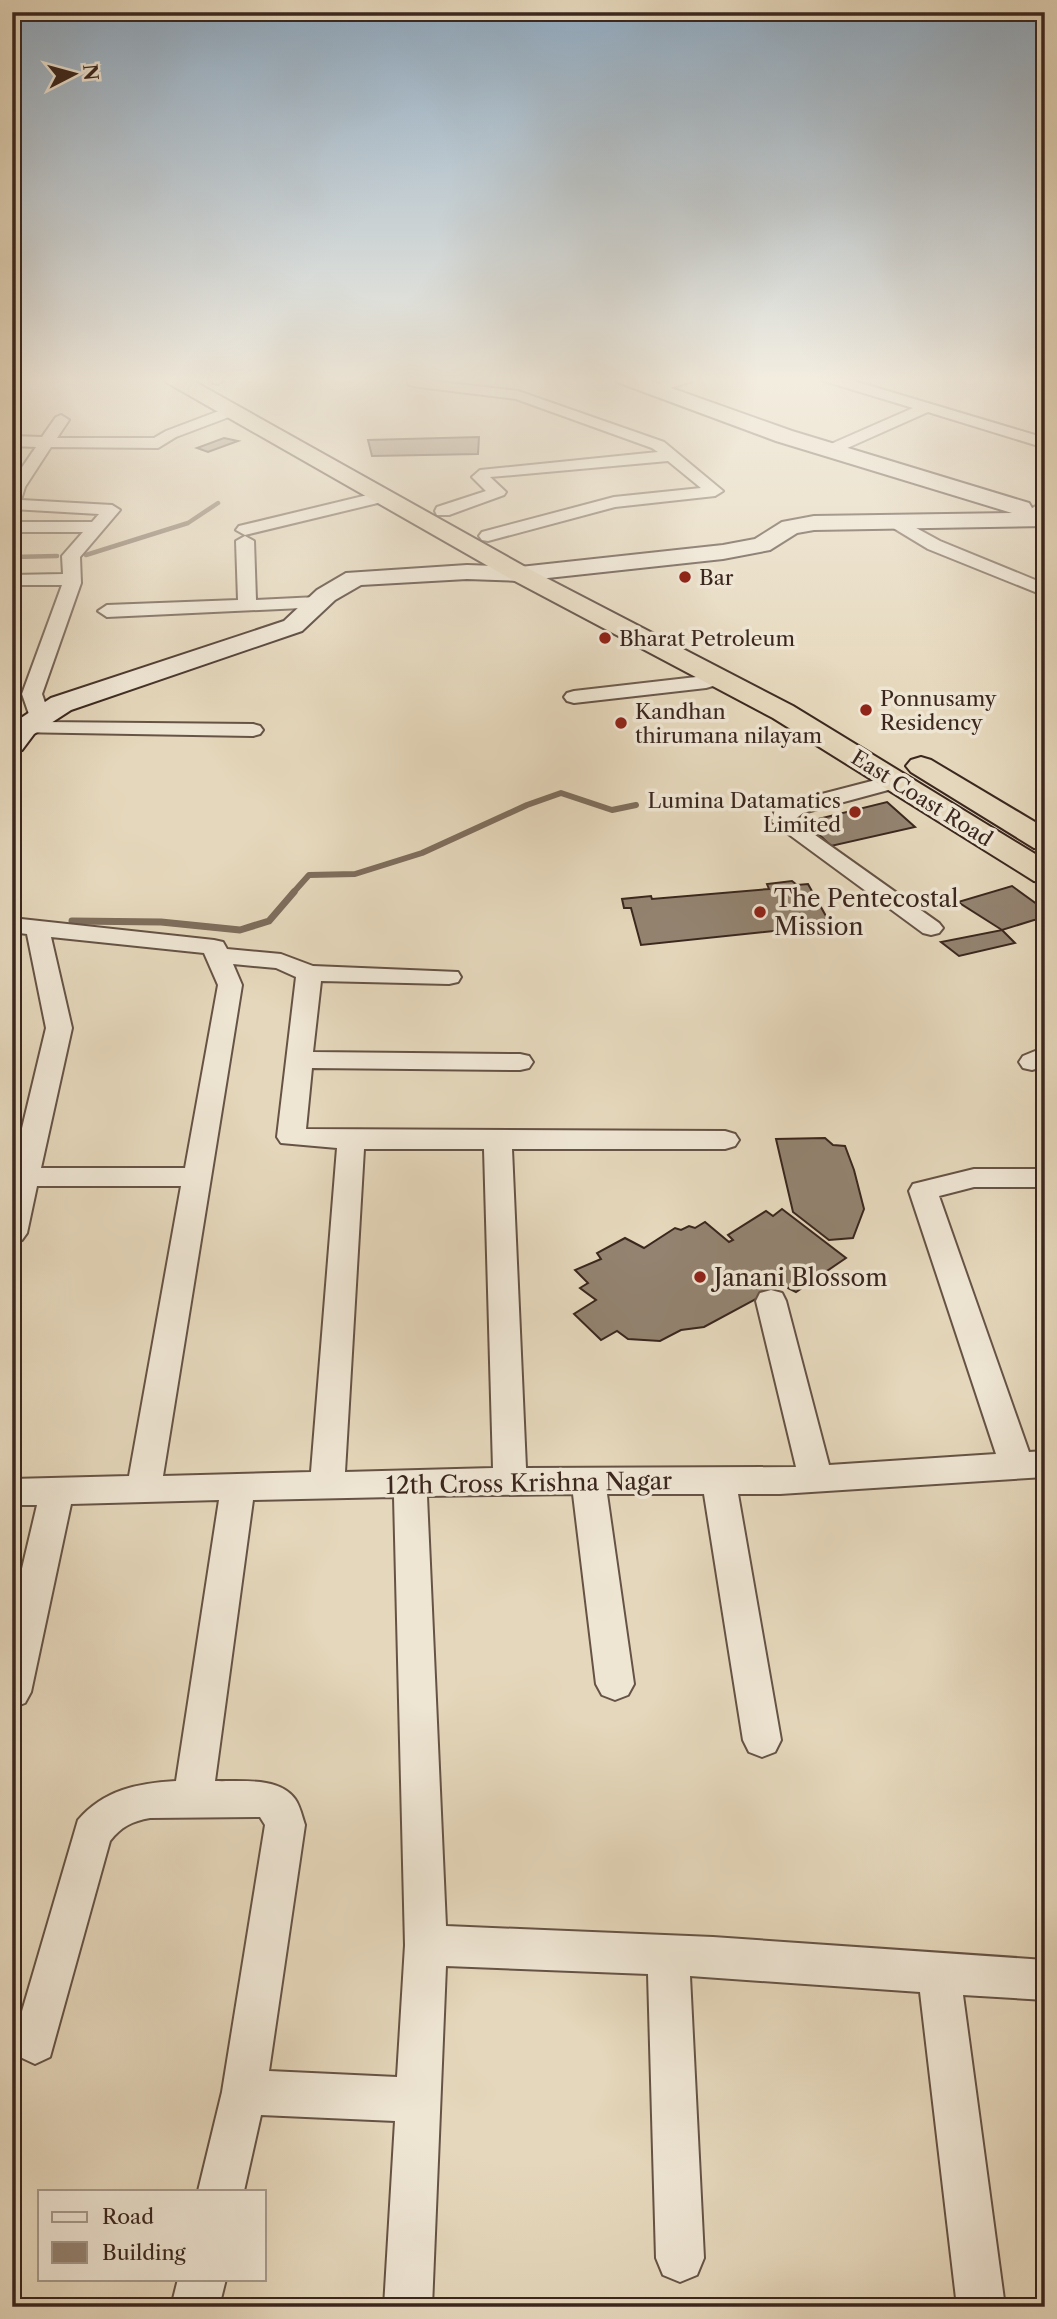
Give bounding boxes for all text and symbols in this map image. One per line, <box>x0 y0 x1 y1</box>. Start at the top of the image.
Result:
north arrow <box>38 38 108 108</box>
text: N <box>78 63 103 82</box>
place label: Bar <box>699 565 734 590</box>
marker: Bar <box>677 569 693 585</box>
place label: Bharat Petroleum <box>619 626 795 651</box>
marker: Bharat Petroleum <box>597 630 613 646</box>
place label: Ponnusamy Residency <box>880 686 997 735</box>
place label: Kandhan thirumana nilayam <box>635 699 822 748</box>
marker: Ponnusamy Residency <box>858 702 874 718</box>
marker: Kandhan thirumana nilayam <box>613 715 629 731</box>
street label: East Coast Road <box>847 745 997 852</box>
place label: Lumina Datamatics Limited <box>648 788 841 837</box>
marker: Lumina Datamatics Limited <box>847 804 863 820</box>
place label: The Pentecostal Mission <box>774 884 958 941</box>
marker: The Pentecostal Mission <box>752 904 768 920</box>
place label: Janani Blossom <box>710 1263 888 1292</box>
marker: Janani Blossom <box>692 1269 708 1285</box>
street label: 12th Cross Krishna Nagar <box>385 1466 673 1500</box>
legend <box>38 2190 266 2280</box>
text: Road <box>102 2204 154 2229</box>
text: Building <box>102 2240 187 2265</box>

